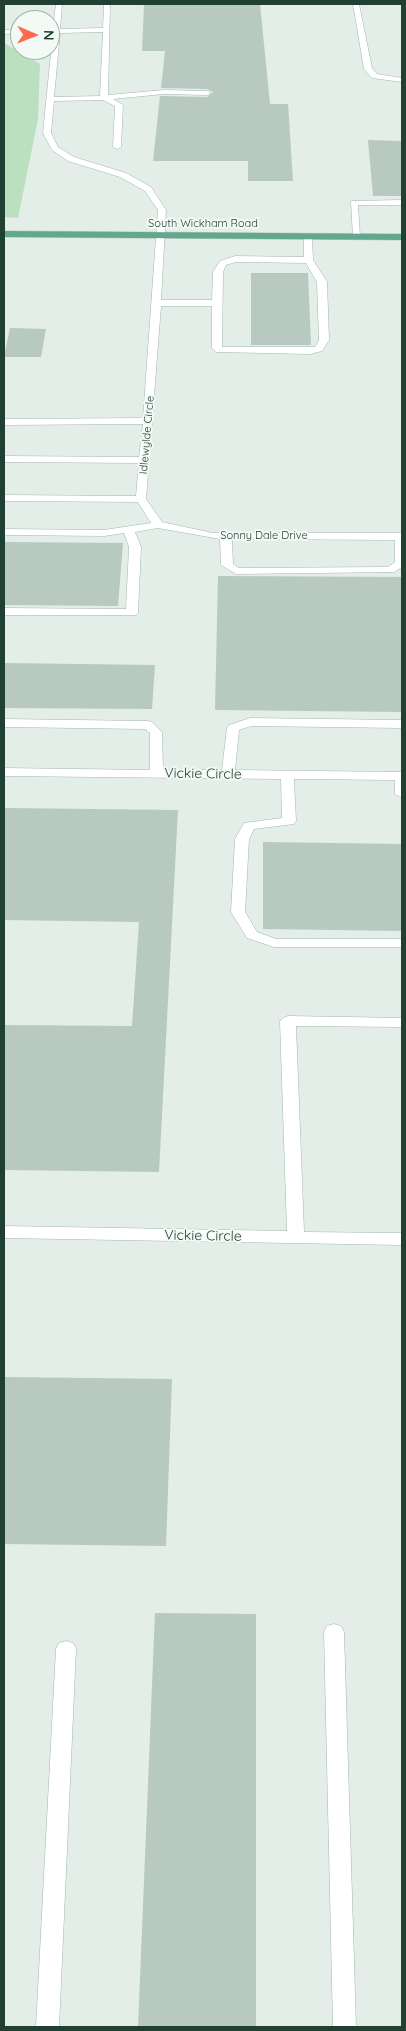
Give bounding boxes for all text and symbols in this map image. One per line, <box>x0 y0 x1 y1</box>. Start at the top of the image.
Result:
north arrow <box>10 10 60 60</box>
text: N <box>40 30 58 41</box>
street label: South Wickham Road <box>148 217 258 231</box>
street label: Idlewylde Circle <box>137 395 157 475</box>
street label: Sonny Dale Drive <box>220 529 308 543</box>
street label: Vickie Circle <box>164 765 242 783</box>
street label: Vickie Circle <box>164 1227 242 1245</box>

